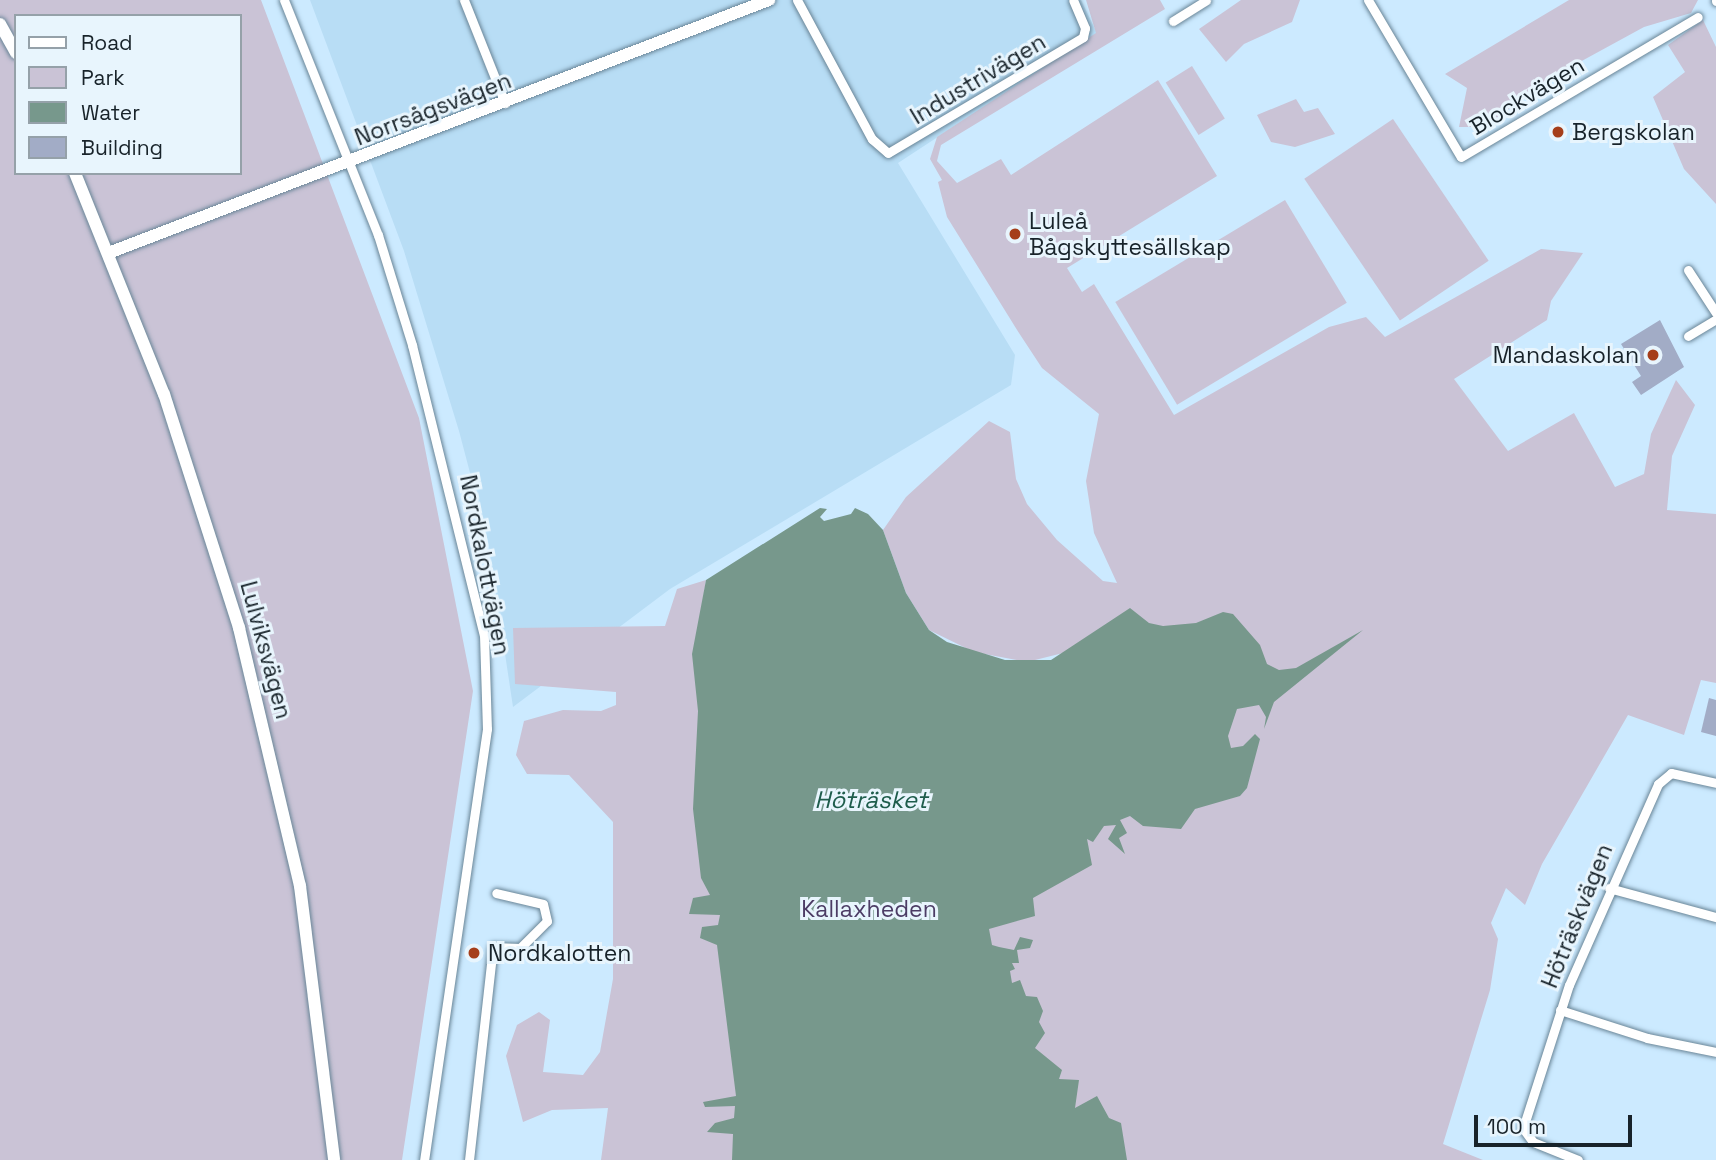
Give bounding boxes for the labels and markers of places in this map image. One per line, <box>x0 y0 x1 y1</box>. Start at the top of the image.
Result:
place label: Bergskolan <box>1572 118 1695 146</box>
marker: Bergskolan <box>1550 124 1566 140</box>
place label: Luleå Bågskyttesällskap <box>1029 207 1231 261</box>
marker: Luleå Bågskyttesällskap <box>1007 226 1023 242</box>
place label: Mandaskolan <box>1493 341 1639 369</box>
marker: Mandaskolan <box>1645 347 1661 363</box>
place label: Nordkalotten <box>488 939 631 967</box>
marker: Nordkalotten <box>466 945 482 961</box>

